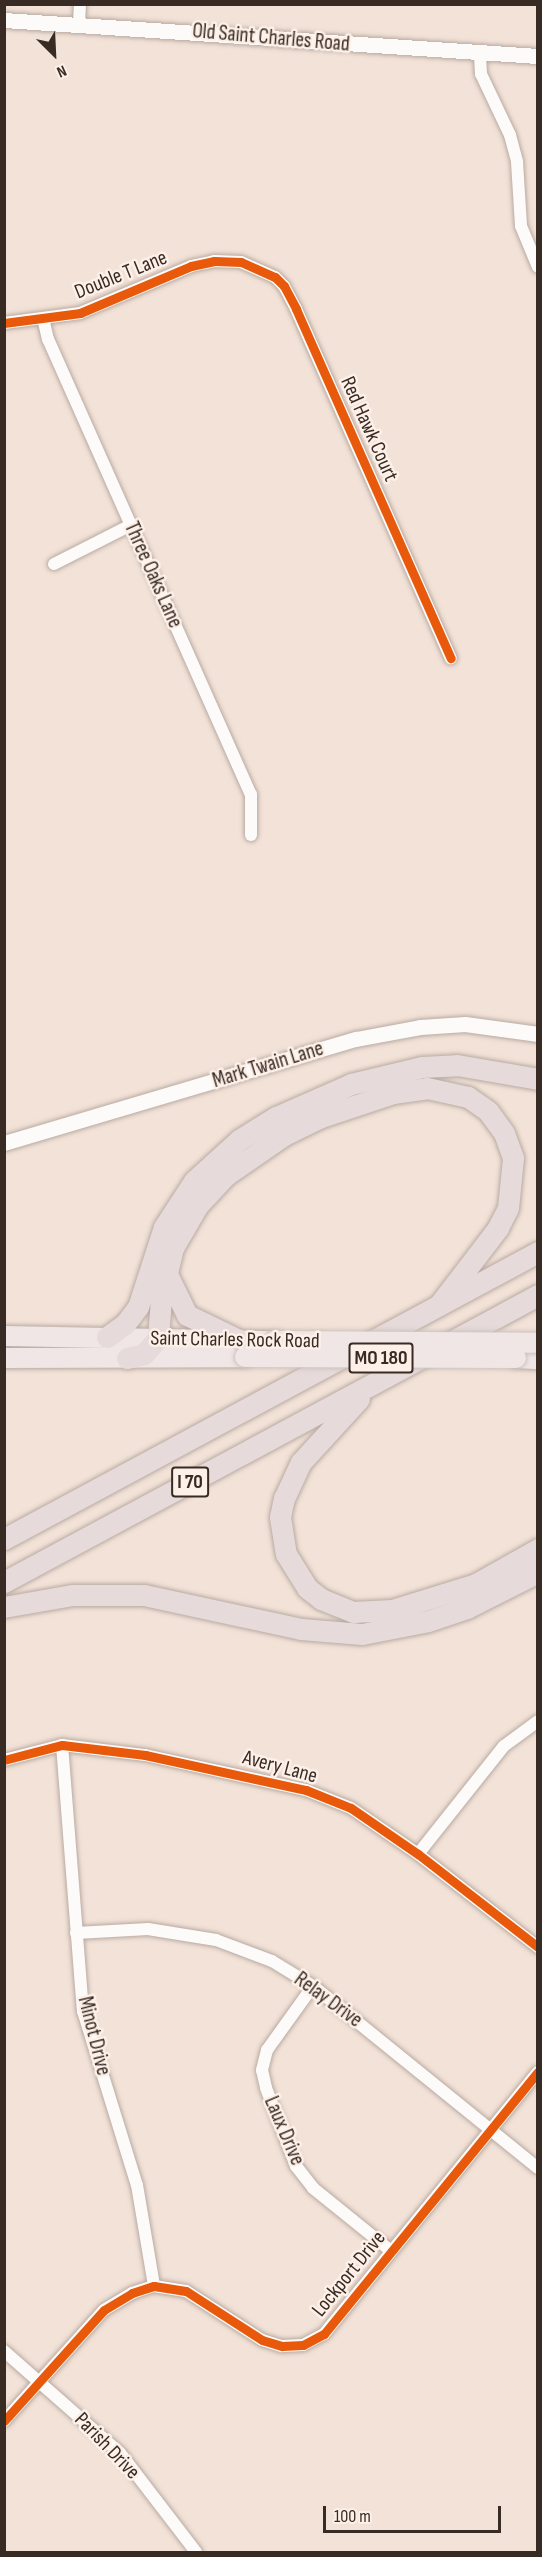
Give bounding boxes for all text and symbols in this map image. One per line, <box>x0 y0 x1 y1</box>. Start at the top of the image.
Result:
street label: Old Saint Charles Road <box>191 19 351 57</box>
north arrow <box>24 24 84 84</box>
text: N <box>54 60 69 81</box>
street label: Double T Lane <box>71 245 171 305</box>
street label: Red Hawk Court <box>335 373 403 485</box>
street label: Three Oaks Lane <box>118 518 188 632</box>
street label: Mark Twain Lane <box>210 1036 326 1094</box>
street label: Saint Charles Rock Road <box>150 1326 320 1354</box>
road number: MO 180 <box>348 1341 414 1375</box>
road number: I 70 <box>170 1465 210 1499</box>
street label: Avery Lane <box>240 1745 320 1789</box>
street label: Relay Drive <box>289 1967 367 2033</box>
street label: Minot Drive <box>72 1994 116 2078</box>
street label: Laux Drive <box>258 2093 310 2169</box>
street label: Lockport Drive <box>307 2226 391 2322</box>
street label: Parish Drive <box>69 2407 145 2485</box>
scale bar <box>326 2494 504 2532</box>
text: 100 m <box>334 2506 371 2527</box>

